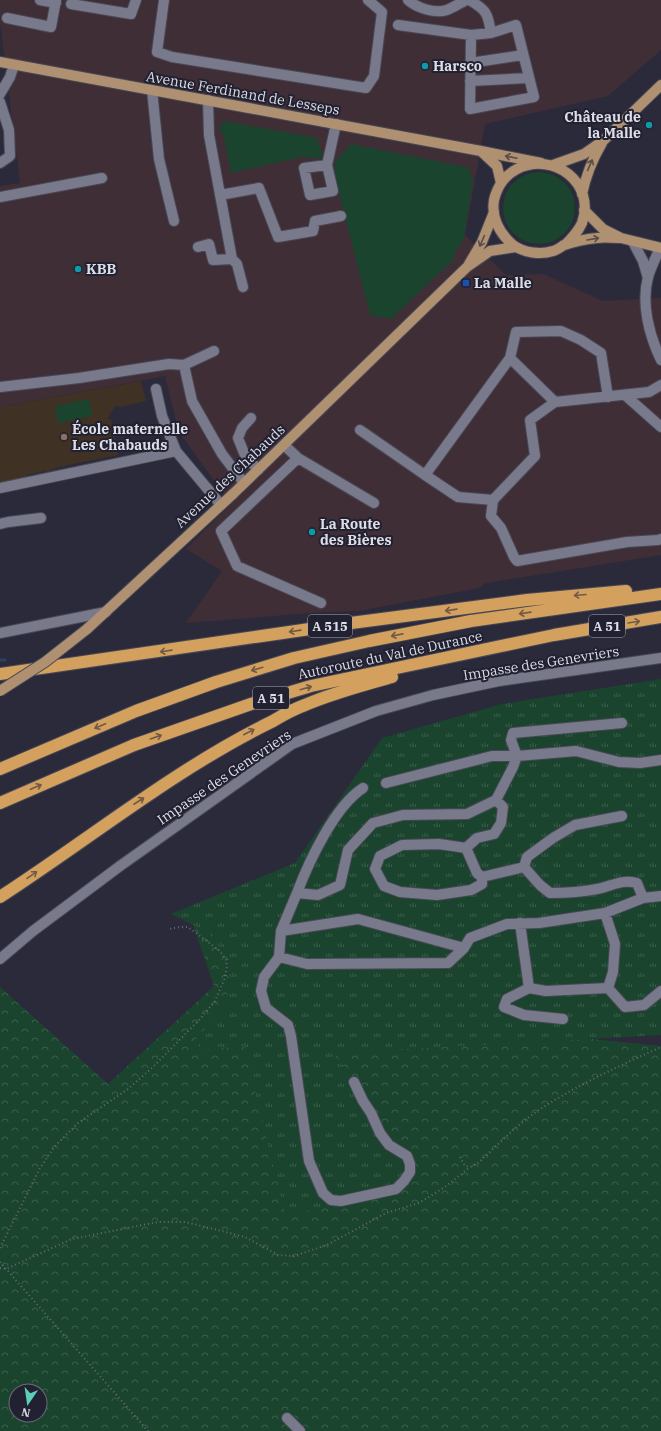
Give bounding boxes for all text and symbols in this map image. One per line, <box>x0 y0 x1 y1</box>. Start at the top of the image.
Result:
place label: Harsco <box>433 57 482 75</box>
marker: Harsco <box>420 61 430 71</box>
street label: Avenue Ferdinand de Lesseps <box>145 67 341 119</box>
place label: Château de la Malle <box>564 108 641 142</box>
marker: Château de la Malle <box>644 120 654 130</box>
one-way arrow <box>505 152 518 160</box>
one-way arrow <box>587 160 594 172</box>
one-way arrow <box>478 234 485 246</box>
one-way arrow <box>586 235 599 243</box>
place label: KBB <box>86 260 117 278</box>
marker: KBB <box>73 264 83 274</box>
place label: La Malle <box>474 274 532 292</box>
marker: La Malle <box>461 278 471 288</box>
place label: École maternelle Les Chabauds <box>72 419 188 454</box>
street label: Avenue des Chabauds <box>171 420 289 532</box>
marker: École maternelle Les Chabauds <box>59 432 69 442</box>
place label: La Route des Bières <box>320 515 392 549</box>
marker: La Route des Bières <box>307 527 317 537</box>
one-way arrow <box>574 591 587 599</box>
one-way arrow <box>445 606 458 614</box>
one-way arrow <box>519 609 532 617</box>
road number: A 515 <box>308 615 352 637</box>
road number: A 51 <box>589 615 625 637</box>
one-way arrow <box>627 618 640 626</box>
one-way arrow <box>289 627 302 635</box>
street label: Autoroute du Val de Durance <box>296 627 484 683</box>
one-way arrow <box>391 632 404 640</box>
street label: Impasse des Genevriers <box>462 642 620 684</box>
one-way arrow <box>160 647 173 655</box>
one-way arrow <box>251 666 264 673</box>
one-way arrow <box>299 684 312 691</box>
road number: A 51 <box>253 687 289 709</box>
one-way arrow <box>95 723 107 730</box>
street label: Impasse des Genevriers <box>154 725 295 829</box>
one-way arrow <box>243 728 255 736</box>
one-way arrow <box>149 733 162 740</box>
one-way arrow <box>29 783 41 791</box>
one-way arrow <box>133 796 144 805</box>
one-way arrow <box>27 871 38 879</box>
north arrow <box>8 1383 48 1423</box>
text: N <box>20 1405 32 1421</box>

